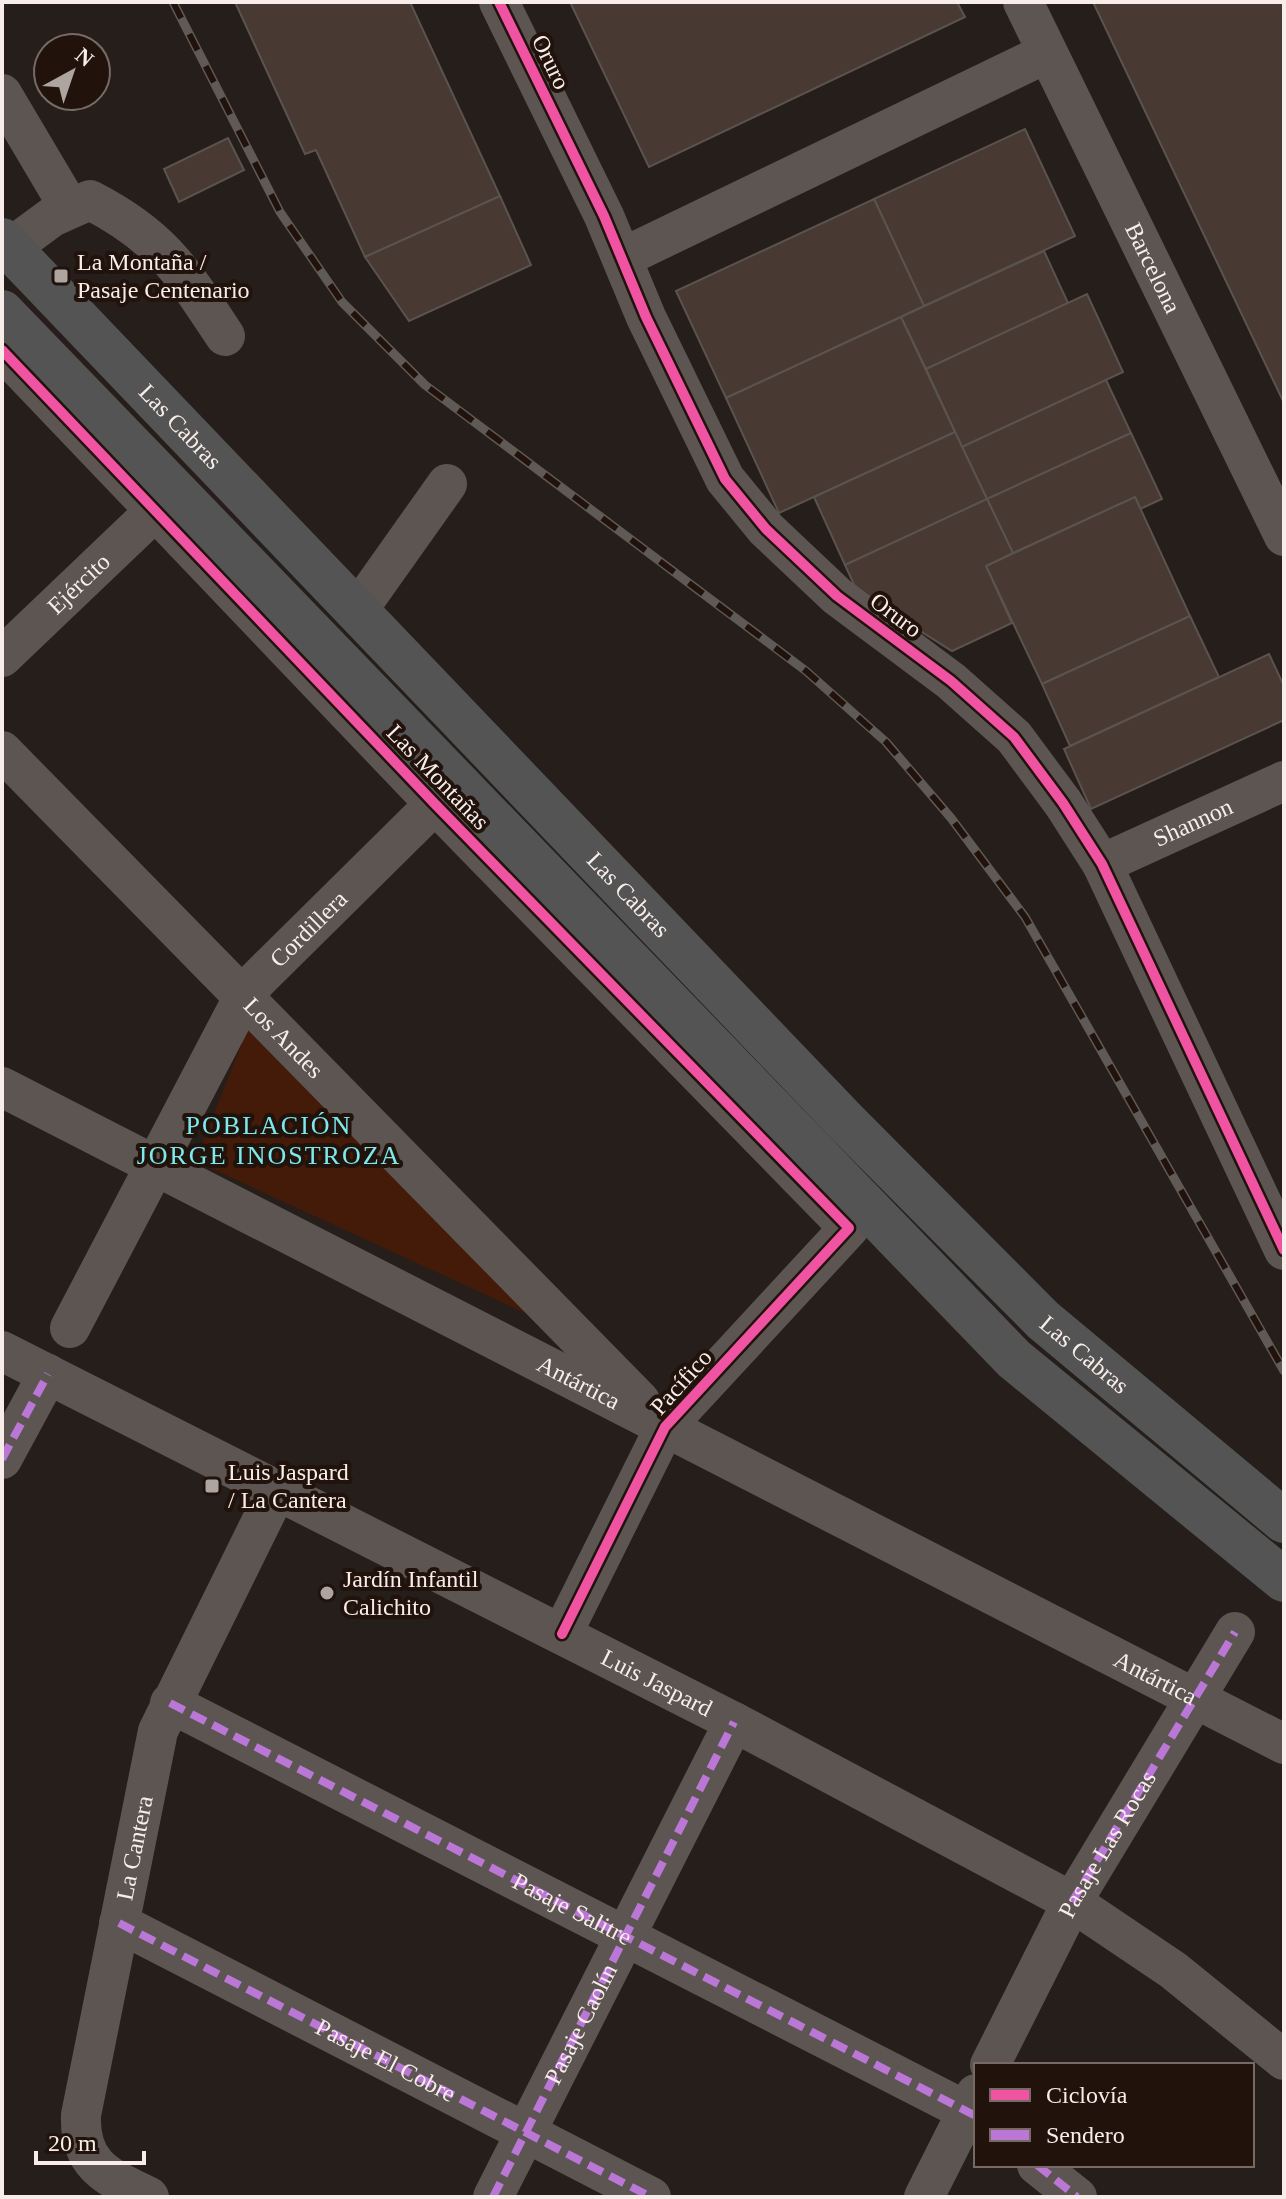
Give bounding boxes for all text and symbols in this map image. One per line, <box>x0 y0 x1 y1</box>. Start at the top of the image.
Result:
street label: Oruro <box>527 31 575 93</box>
north arrow <box>32 32 112 112</box>
text: N <box>70 42 99 72</box>
street label: Barcelona <box>1120 219 1186 318</box>
place label: La Montaña / Pasaje Centenario <box>77 249 250 303</box>
marker: La Montaña / Pasaje Centenario <box>52 267 70 285</box>
street label: Las Cabras <box>134 379 227 474</box>
street label: Ejército <box>42 548 115 619</box>
street label: Oruro <box>865 587 927 643</box>
street label: Las Montañas <box>382 719 494 835</box>
street label: Shannon <box>1149 793 1237 852</box>
street label: Las Cabras <box>582 847 675 942</box>
street label: Cordillera <box>265 885 353 972</box>
street label: Los Andes <box>239 992 329 1083</box>
district label: POBLACIÓN JORGE INOSTROZA <box>137 1111 401 1170</box>
street label: Las Cabras <box>1035 1310 1134 1399</box>
street label: Pacífico <box>645 1344 717 1420</box>
street label: Antártica <box>533 1351 625 1415</box>
place label: Luis Jaspard / La Cantera <box>228 1459 349 1513</box>
marker: Luis Jaspard / La Cantera <box>203 1477 221 1495</box>
place label: Jardín Infantil Calichito <box>343 1566 479 1620</box>
marker: Jardín Infantil Calichito <box>318 1584 336 1602</box>
street label: Luis Jaspard <box>597 1644 716 1722</box>
street label: Antártica <box>1110 1646 1201 1710</box>
street label: Pasaje Las Rocas <box>1053 1766 1161 1922</box>
street label: La Cantera <box>111 1793 158 1903</box>
street label: Pasaje Salitre <box>508 1868 636 1950</box>
street label: Pasaje Caolín <box>539 1960 622 2088</box>
street label: Pasaje El Cobre <box>312 2014 460 2107</box>
legend <box>974 2063 1254 2167</box>
text: Ciclovía <box>1046 2082 1128 2108</box>
scale bar <box>36 2115 144 2165</box>
text: Sendero <box>1046 2122 1125 2148</box>
text: 20 m <box>48 2130 97 2156</box>

